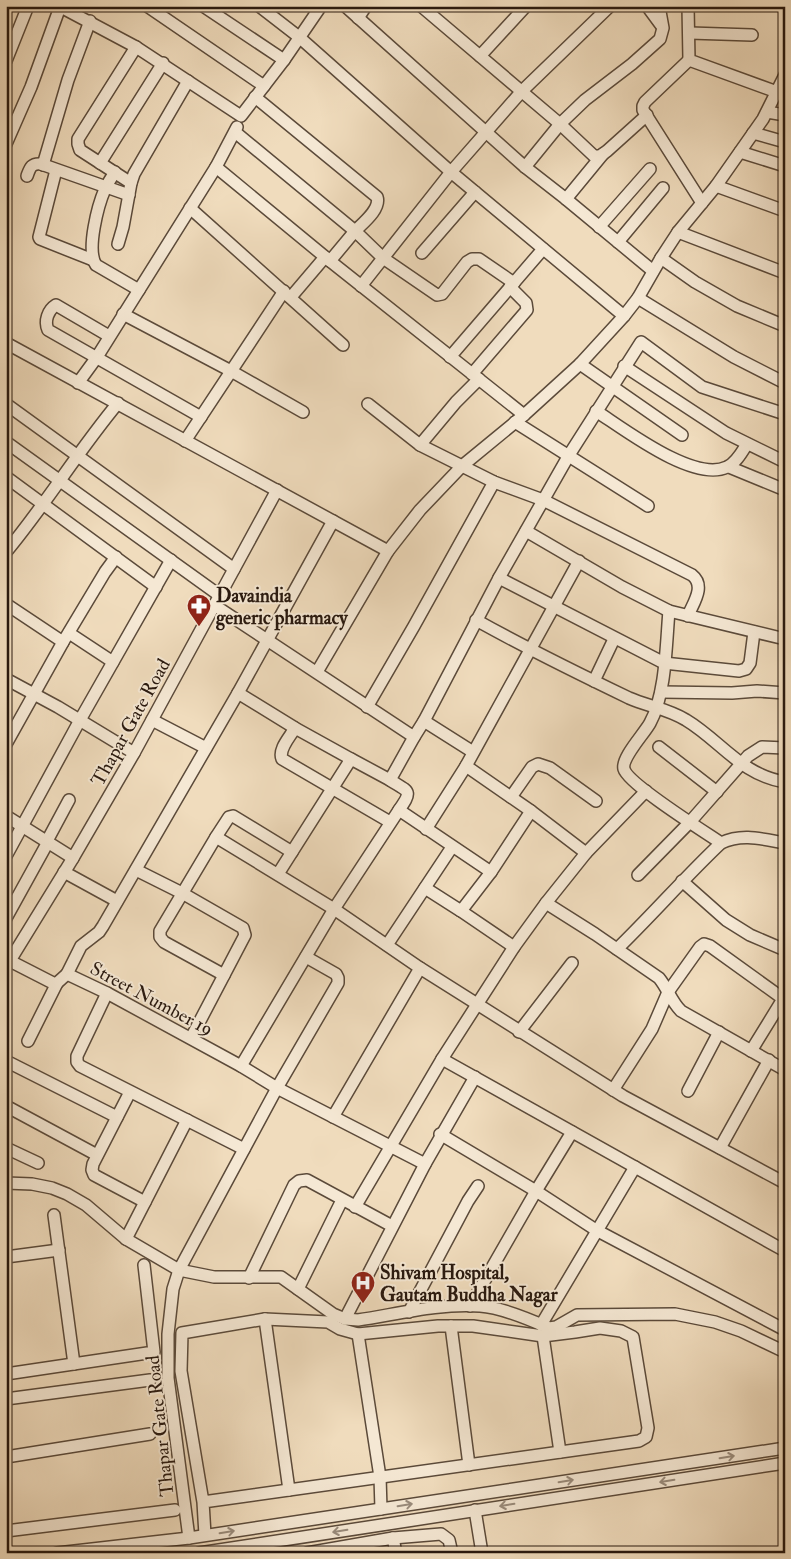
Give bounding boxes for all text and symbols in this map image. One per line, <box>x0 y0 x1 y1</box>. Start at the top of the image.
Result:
place label: Davaindia generic pharmacy <box>215 584 348 631</box>
pharmacy icon: Davaindia generic pharmacy <box>186 593 212 627</box>
street label: Thapar Gate Road <box>86 654 177 791</box>
street label: Street Number 19 <box>86 956 217 1041</box>
place label: Shivam Hospital, Gautam Buddha Nagar <box>380 1261 559 1308</box>
hospital icon: Shivam Hospital, Gautam Buddha Nagar <box>350 1270 376 1304</box>
street label: Thapar Gate Road <box>141 1353 180 1498</box>
one-way arrow <box>718 1451 734 1461</box>
one-way arrow <box>558 1476 574 1486</box>
one-way arrow <box>660 1476 676 1486</box>
one-way arrow <box>397 1500 413 1510</box>
one-way arrow <box>499 1501 515 1511</box>
one-way arrow <box>332 1526 348 1536</box>
one-way arrow <box>219 1527 235 1537</box>

